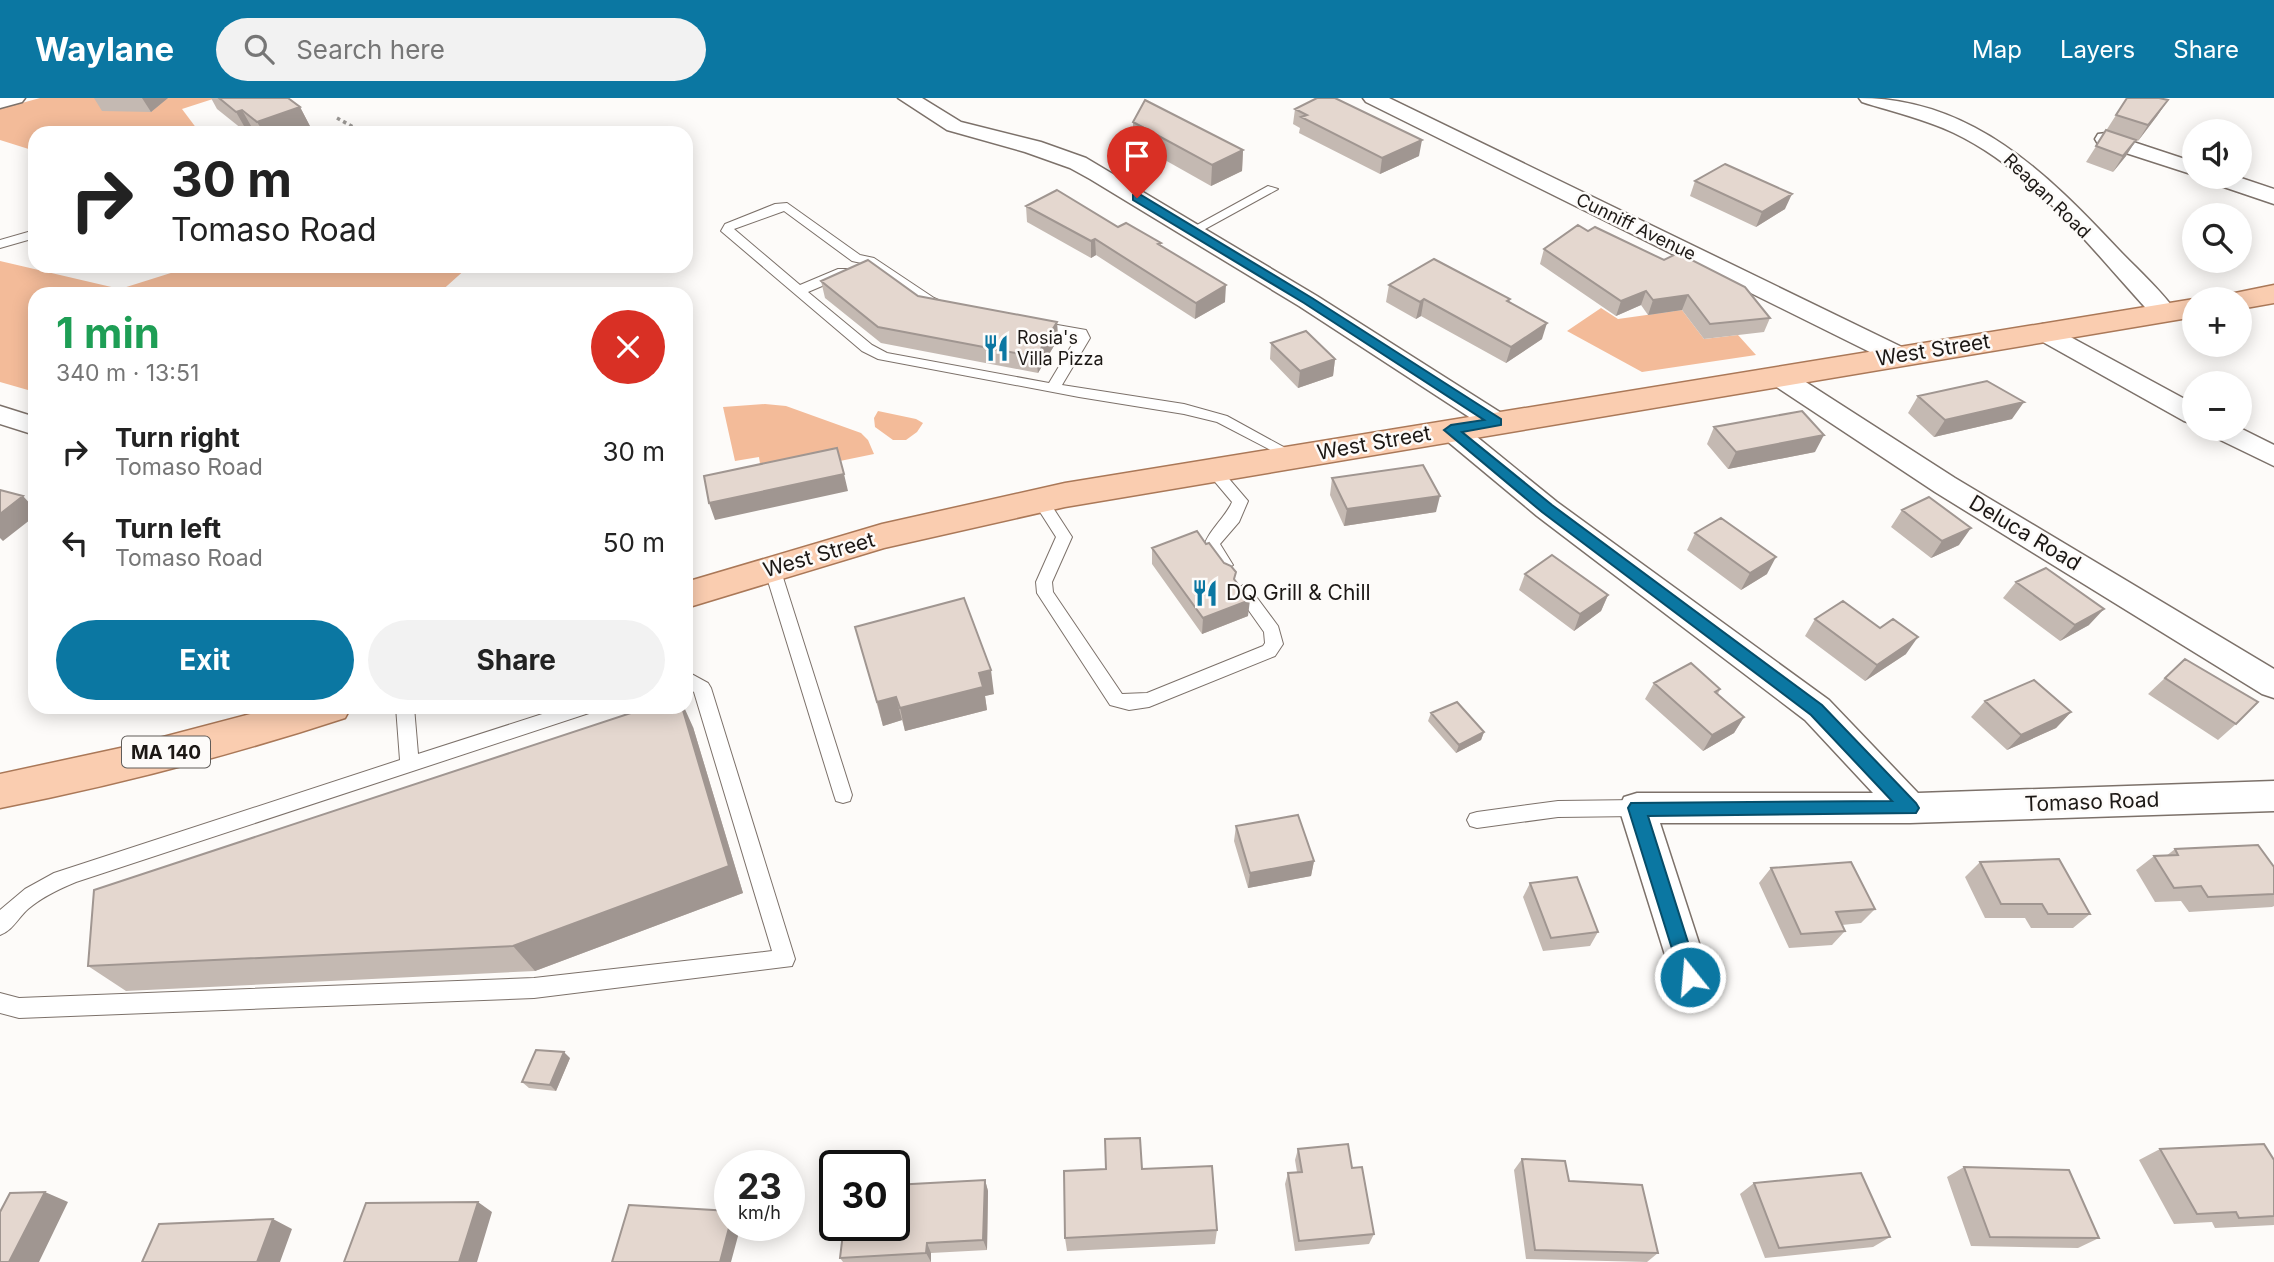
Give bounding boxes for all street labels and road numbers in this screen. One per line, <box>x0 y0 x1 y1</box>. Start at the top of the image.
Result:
street label: Reagan Road <box>2000 149 2095 242</box>
street label: Cunniff Avenue <box>1573 189 1699 265</box>
street label: West Street <box>1874 328 1992 371</box>
street label: West Street <box>1315 420 1433 465</box>
street label: Deluca Road <box>1965 490 2085 576</box>
street label: West Street <box>760 527 878 582</box>
road number: MA 140 <box>122 736 210 768</box>
street label: Tomaso Road <box>2024 787 2160 816</box>

